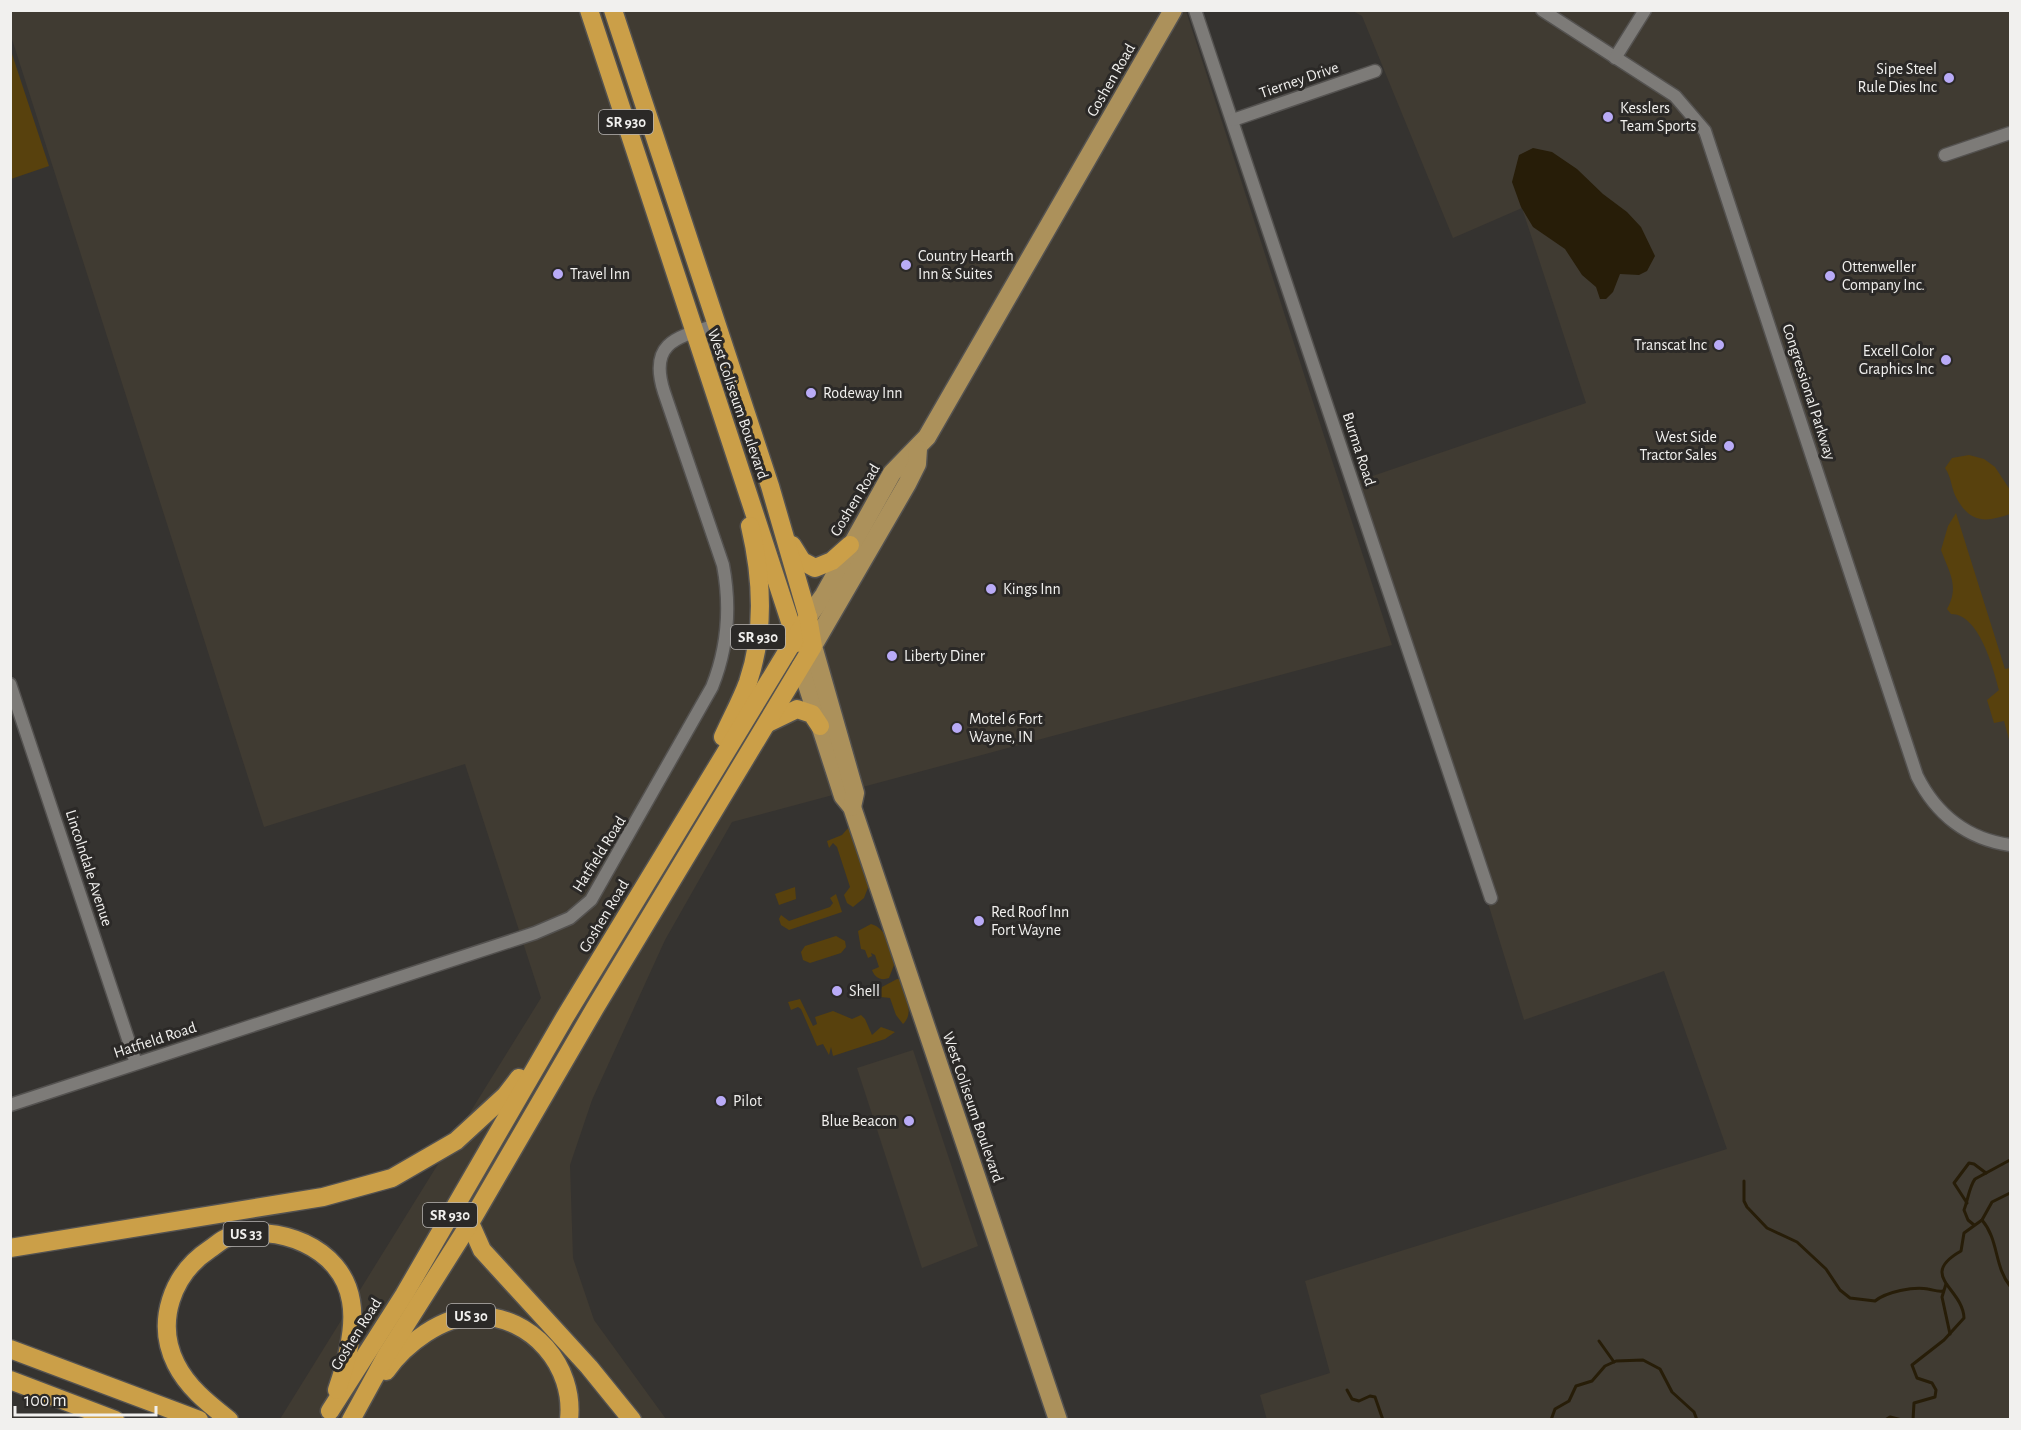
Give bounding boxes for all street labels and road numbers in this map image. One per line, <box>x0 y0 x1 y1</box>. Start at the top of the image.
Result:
street label: Goshen Road <box>1084 41 1138 119</box>
street label: Tierney Drive <box>1257 59 1341 102</box>
road number: SR 930 <box>599 110 653 134</box>
street label: Congressional Parkway <box>1778 322 1839 462</box>
street label: West Coliseum Boulevard <box>705 327 771 481</box>
street label: Burma Road <box>1340 410 1378 488</box>
street label: Goshen Road <box>827 461 883 539</box>
road number: SR 930 <box>731 625 785 649</box>
street label: Lincolndale Avenue <box>63 808 115 928</box>
street label: Hatfield Road <box>569 813 629 895</box>
street label: Goshen Road <box>576 877 632 955</box>
street label: Hatfield Road <box>112 1019 198 1061</box>
street label: West Coliseum Boulevard <box>940 1030 1006 1184</box>
road number: SR 930 <box>423 1203 477 1227</box>
road number: US 33 <box>224 1222 268 1246</box>
street label: Goshen Road <box>328 1295 384 1373</box>
road number: US 30 <box>447 1304 495 1328</box>

